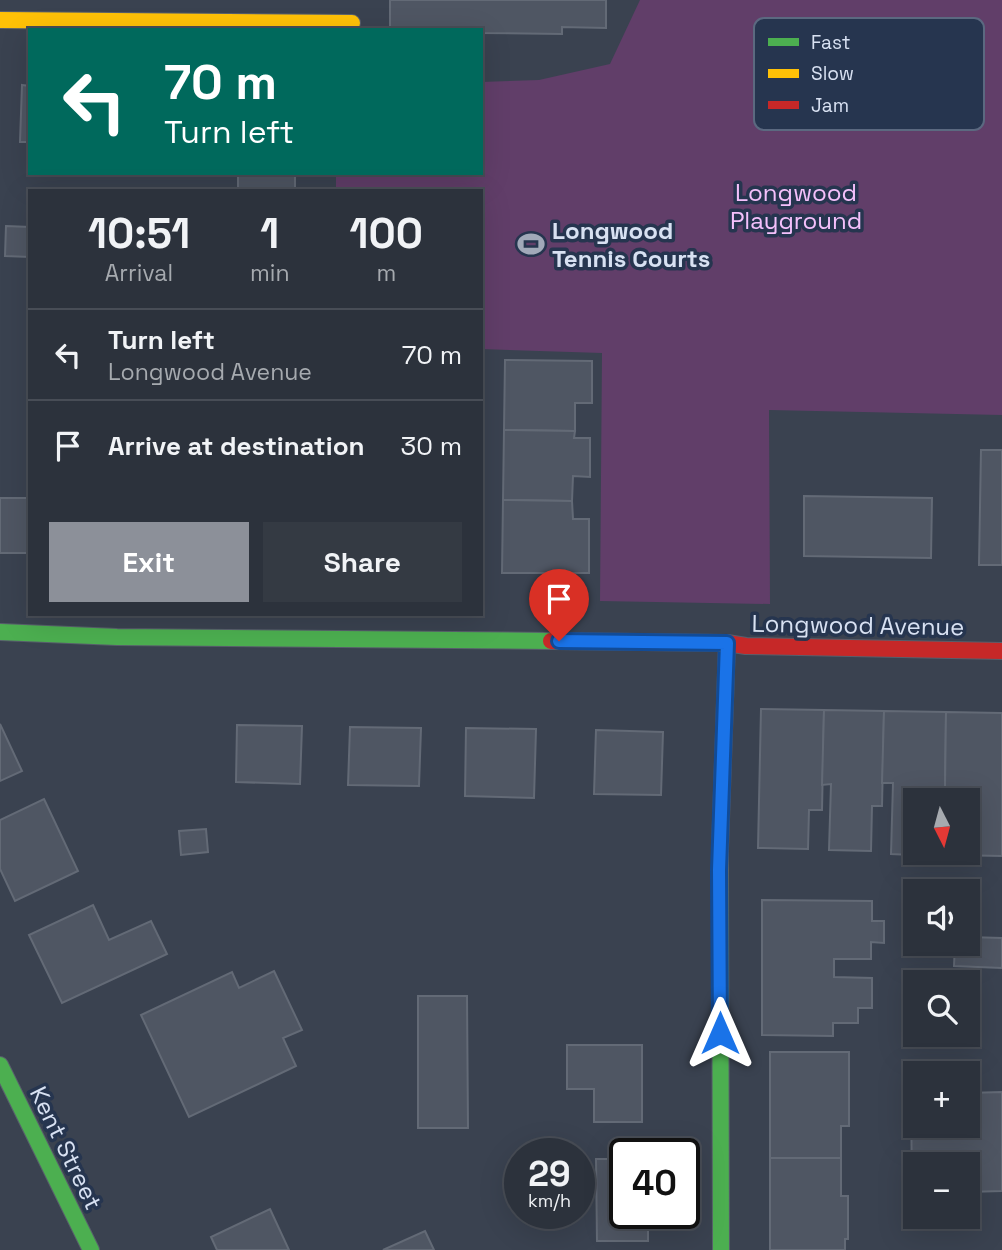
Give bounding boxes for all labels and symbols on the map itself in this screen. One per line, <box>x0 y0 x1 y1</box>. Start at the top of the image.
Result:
legend <box>754 18 984 130</box>
text: Fast <box>811 30 851 55</box>
text: Slow <box>811 61 854 86</box>
text: Jam <box>811 93 849 118</box>
park label: Longwood Playground <box>730 177 862 236</box>
place label: Longwood Tennis Courts <box>552 215 710 274</box>
sports icon: Longwood Tennis Courts <box>516 229 546 259</box>
pin <box>529 569 589 641</box>
street label: Longwood Avenue <box>751 608 965 642</box>
north arrow <box>903 788 980 864</box>
position arrow <box>683 996 757 1070</box>
street label: Kent Street <box>23 1081 109 1215</box>
speed limit sign: 40 <box>609 1138 700 1229</box>

